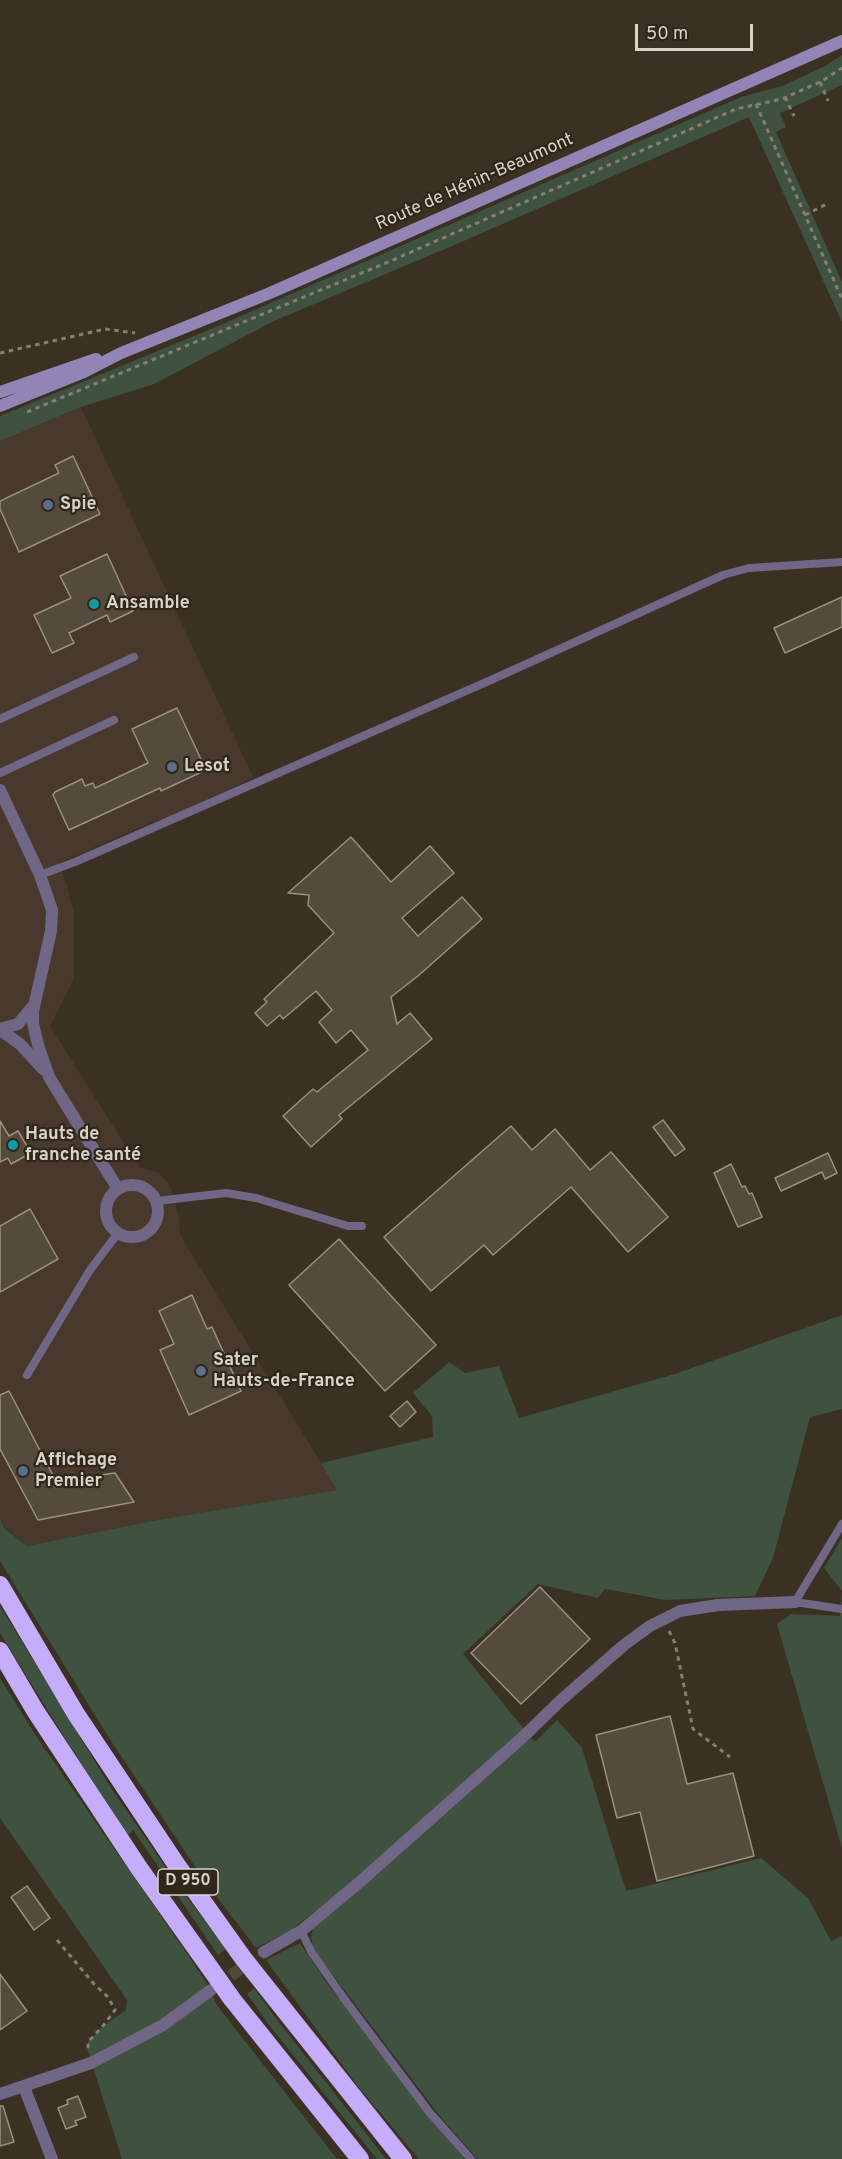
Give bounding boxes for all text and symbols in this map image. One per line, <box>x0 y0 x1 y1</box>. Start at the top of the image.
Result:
scale bar <box>638 12 756 50</box>
text: 50 m <box>646 23 688 46</box>
street label: Route de Hénin-Beaumont <box>373 130 577 236</box>
place label: Spie <box>60 494 97 516</box>
marker: Spie <box>41 498 55 512</box>
place label: Ansamble <box>106 593 190 615</box>
marker: Ansamble <box>87 597 101 611</box>
place label: Lesot <box>184 756 230 778</box>
marker: Lesot <box>165 760 179 774</box>
place label: Hauts de franche santé <box>25 1124 141 1166</box>
marker: Hauts de franche santé <box>6 1138 20 1152</box>
place label: Sater Hauts-de-France <box>213 1350 355 1392</box>
marker: Sater Hauts-de-France <box>194 1364 208 1378</box>
place label: Affichage Premier <box>35 1450 117 1492</box>
marker: Affichage Premier <box>16 1464 30 1478</box>
road number: D 950 <box>158 1869 218 1895</box>

